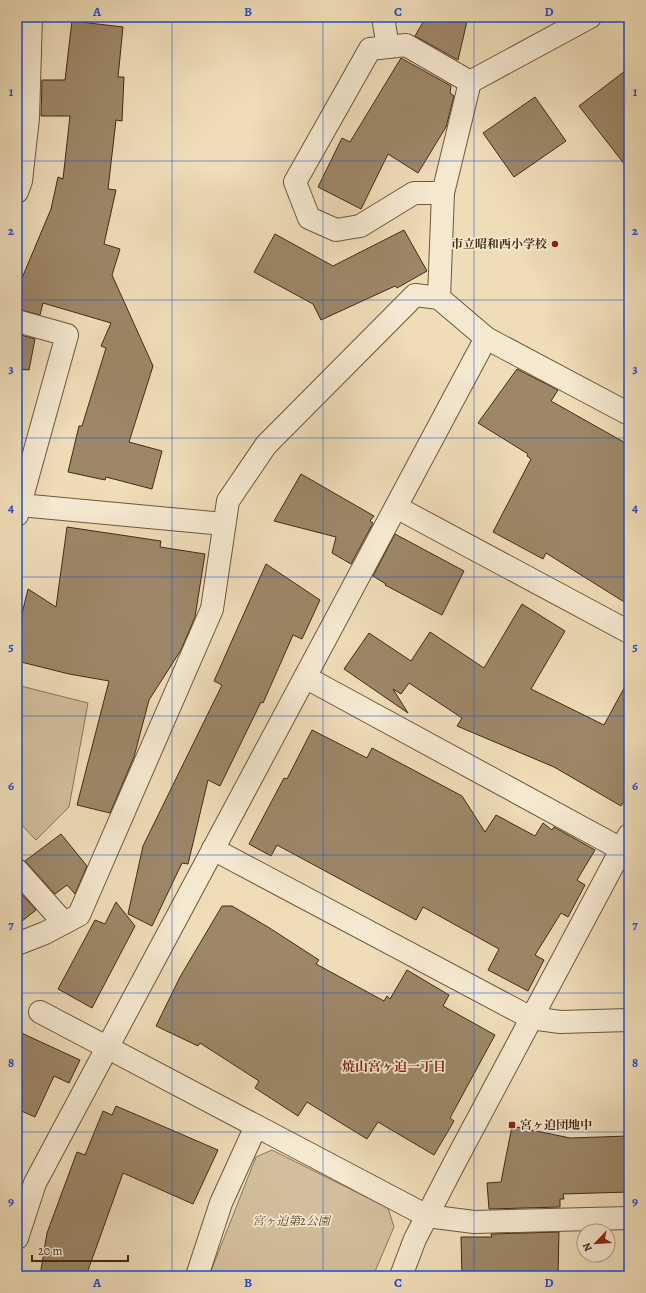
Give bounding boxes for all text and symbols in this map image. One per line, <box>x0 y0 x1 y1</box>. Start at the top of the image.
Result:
text: A <box>92 3 102 20</box>
text: B <box>244 3 252 20</box>
text: C <box>394 3 402 20</box>
text: D <box>544 3 554 20</box>
text: 1 <box>9 83 14 100</box>
text: 1 <box>633 83 638 100</box>
text: 2 <box>8 222 15 239</box>
text: 2 <box>632 222 639 239</box>
place label: 市立昭和西小学校 <box>451 236 547 252</box>
marker: 市立昭和西小学校 <box>550 239 560 249</box>
text: 3 <box>8 360 14 377</box>
text: 3 <box>632 360 638 377</box>
text: 4 <box>8 499 14 516</box>
text: 4 <box>632 499 638 516</box>
text: 5 <box>8 638 14 655</box>
text: 5 <box>632 638 638 655</box>
text: 6 <box>8 777 14 794</box>
text: 6 <box>632 777 638 794</box>
text: 7 <box>8 916 14 933</box>
text: 7 <box>632 916 638 933</box>
text: 8 <box>8 1054 14 1071</box>
text: 8 <box>632 1054 638 1071</box>
district label: 焼山宮ヶ迫一丁目 <box>342 1058 446 1075</box>
place label: 宮ヶ迫団地中 <box>520 1117 592 1133</box>
marker: 宮ヶ迫団地中 <box>507 1120 517 1130</box>
text: 9 <box>8 1193 14 1210</box>
text: 9 <box>632 1193 638 1210</box>
park label: 宮ヶ迫第2公園 <box>252 1213 332 1229</box>
north arrow <box>576 1223 616 1263</box>
scale bar <box>32 1237 128 1263</box>
text: N <box>579 1240 596 1254</box>
text: 20 m <box>38 1243 62 1259</box>
text: A <box>92 1274 102 1291</box>
text: B <box>244 1274 252 1291</box>
text: C <box>394 1274 402 1291</box>
text: D <box>544 1274 554 1291</box>

